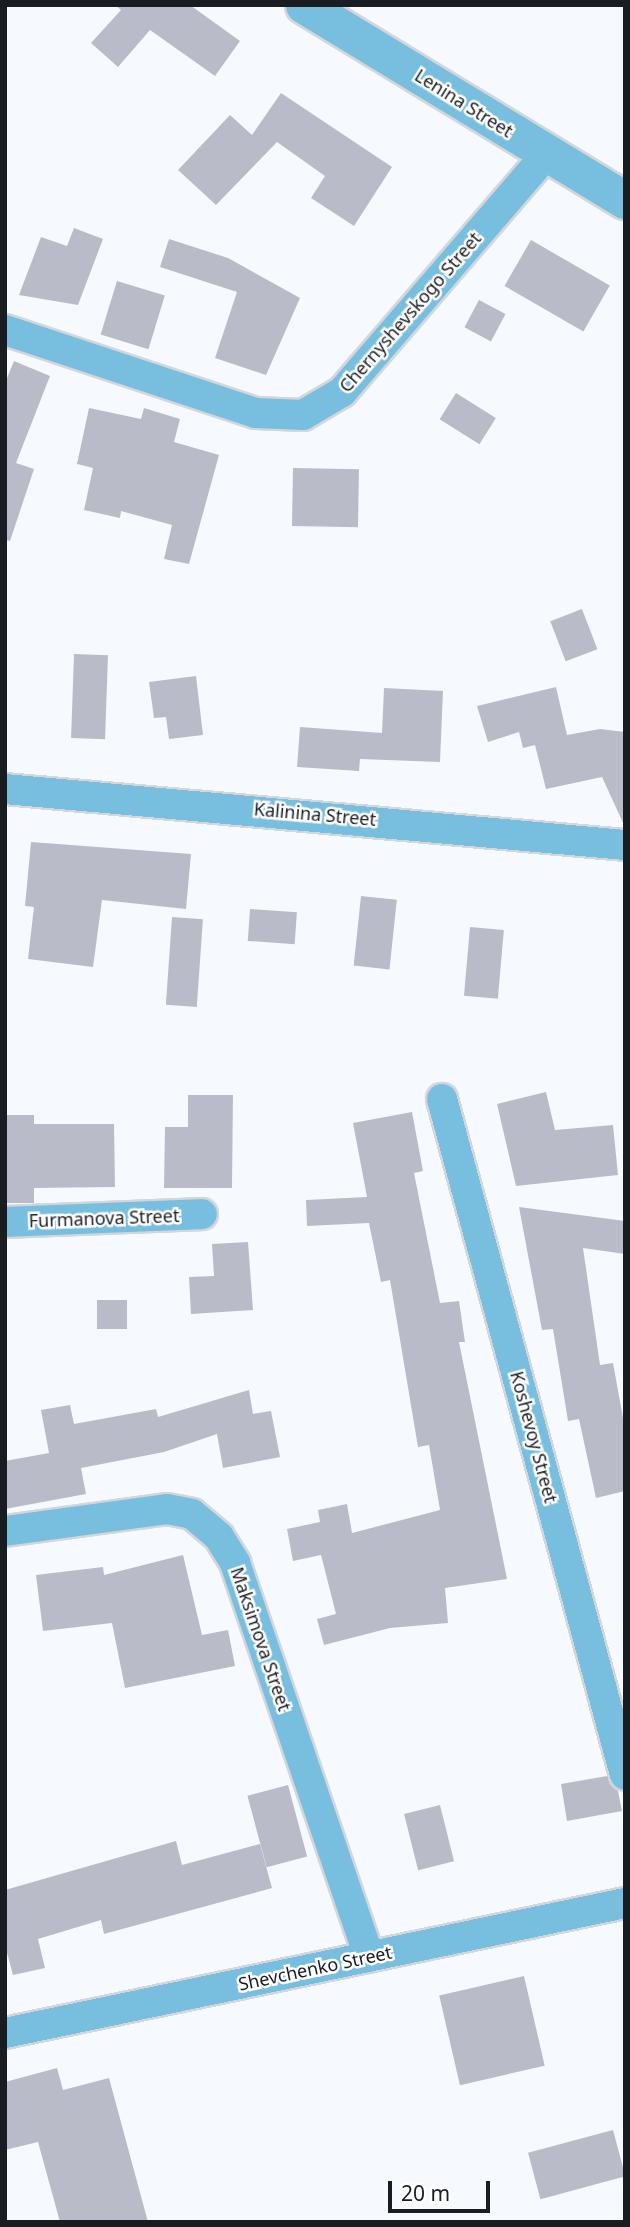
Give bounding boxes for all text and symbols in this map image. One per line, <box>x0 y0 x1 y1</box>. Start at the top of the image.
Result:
street label: Lenina Street <box>411 64 517 142</box>
street label: Chernyshevskogo Street <box>335 228 485 396</box>
street label: Kalinina Street <box>253 798 377 830</box>
street label: Furmanova Street <box>28 1205 180 1231</box>
street label: Koshevoy Street <box>506 1369 562 1505</box>
street label: Maksimova Street <box>226 1564 296 1714</box>
street label: Shevchenko Street <box>236 1941 394 1995</box>
scale bar <box>392 2168 494 2212</box>
text: 20 m <box>401 2179 450 2207</box>

